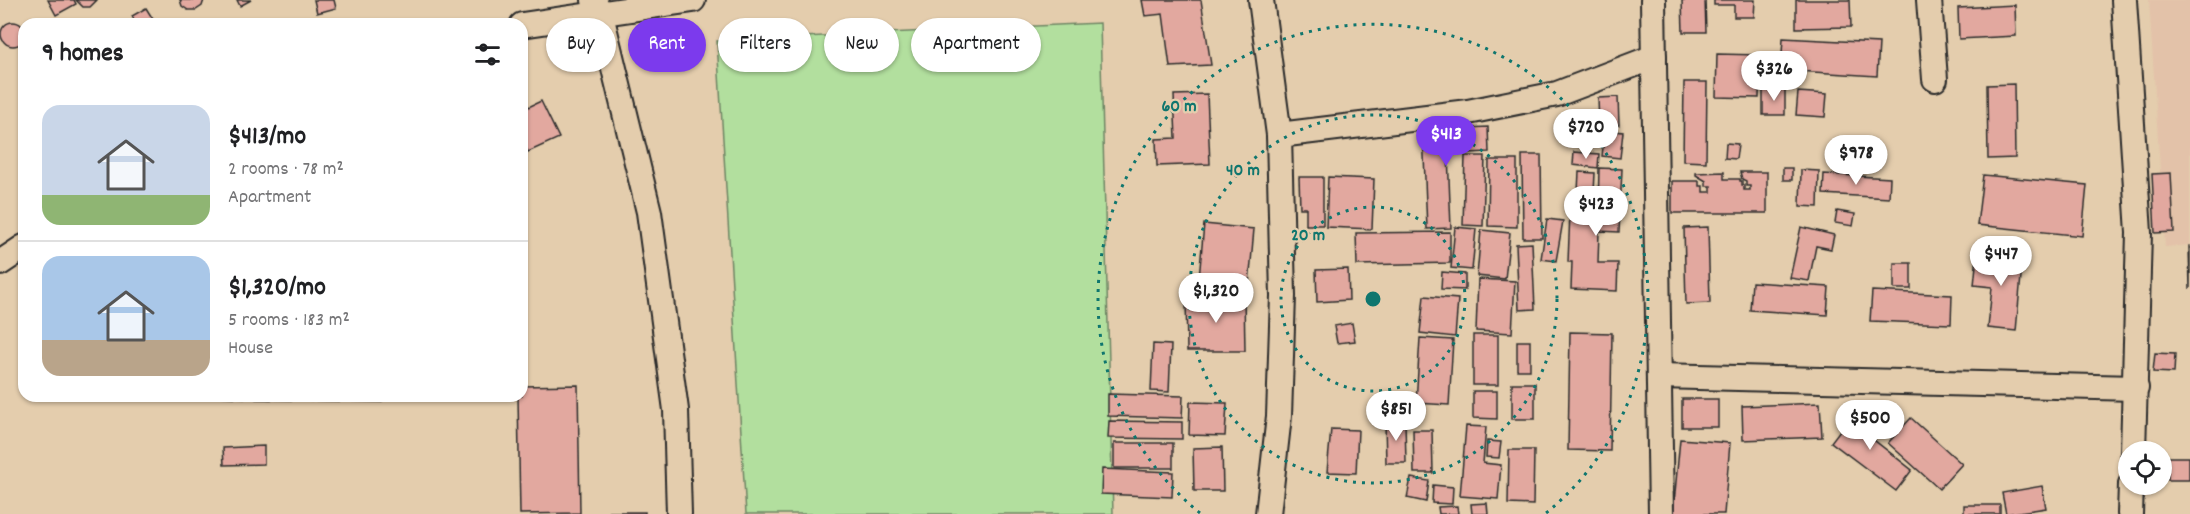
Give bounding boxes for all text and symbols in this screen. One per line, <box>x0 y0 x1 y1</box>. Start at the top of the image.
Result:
chip: Buy <box>546 18 616 72</box>
chip: Rent <box>628 18 706 72</box>
chip: Filters <box>718 18 812 72</box>
chip: New <box>824 18 899 72</box>
chip: Apartment <box>911 18 1041 72</box>
text: 9 homes <box>42 36 124 73</box>
icon: filters <box>471 38 504 71</box>
pin: $326 <box>1738 51 1810 102</box>
text: $326 <box>1755 56 1793 84</box>
text: 60 m <box>1161 95 1197 120</box>
pin: $720 <box>1550 109 1622 160</box>
text: $720 <box>1567 114 1605 142</box>
pin: $413 <box>1410 116 1482 167</box>
text: $413/mo <box>228 119 306 156</box>
text: $413 <box>1430 121 1462 149</box>
icon: home <box>90 129 162 201</box>
pin: $978 <box>1820 135 1892 186</box>
text: $978 <box>1839 140 1873 168</box>
text: 2 rooms · 78 m² <box>228 156 344 184</box>
text: 40 m <box>1226 159 1260 184</box>
text: Apartment <box>228 184 311 212</box>
pin: $423 <box>1560 186 1632 237</box>
text: $423 <box>1578 191 1614 219</box>
text: 20 m <box>1291 224 1325 249</box>
pin: $447 <box>1965 236 2037 287</box>
text: $447 <box>1984 241 2018 269</box>
text: $1,320/mo <box>228 270 326 307</box>
pin: $1,320 <box>1167 273 1265 324</box>
text: $1,320 <box>1193 278 1239 306</box>
icon: home <box>90 280 162 352</box>
centre of rings <box>1363 289 1383 309</box>
text: 5 rooms · 183 m² <box>228 307 350 335</box>
text: House <box>228 335 273 363</box>
pin: $851 <box>1360 391 1432 442</box>
text: $851 <box>1380 396 1412 424</box>
pin: $500 <box>1834 400 1906 451</box>
text: $500 <box>1849 405 1891 433</box>
map controls <box>2118 441 2172 495</box>
button: locate <box>2118 441 2172 495</box>

